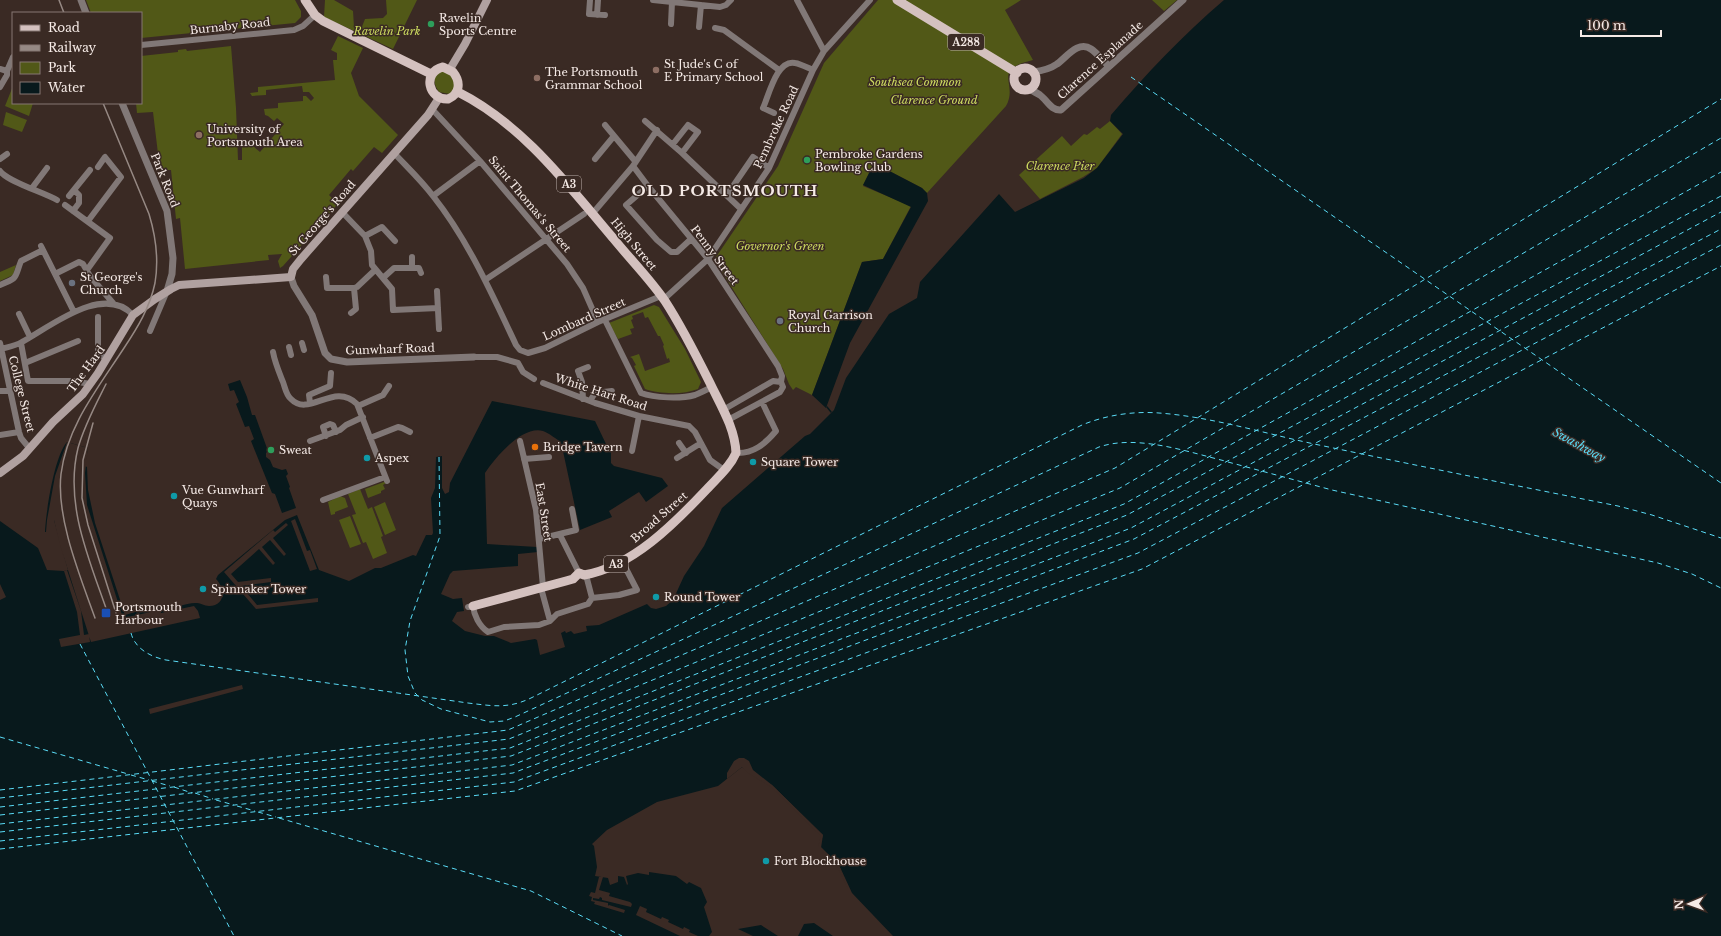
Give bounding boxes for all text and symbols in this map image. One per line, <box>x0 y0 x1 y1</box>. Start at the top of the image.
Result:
place label: Ravelin Sports Centre <box>439 11 517 38</box>
legend <box>12 12 142 104</box>
scale bar <box>1581 12 1661 38</box>
street label: Burnaby Road <box>189 15 271 37</box>
street label: Clarence Esplanade <box>1054 18 1146 102</box>
text: 100 m <box>1587 18 1626 33</box>
marker: Ravelin Sports Centre <box>426 19 436 29</box>
text: Road <box>48 20 80 35</box>
park label: Ravelin Park <box>353 24 421 38</box>
road number: A288 <box>948 34 984 50</box>
text: Railway <box>48 40 97 55</box>
place label: St Jude's C of E Primary School <box>664 57 764 84</box>
text: Park <box>48 60 76 75</box>
place label: The Portsmouth Grammar School <box>545 65 643 92</box>
marker: St Jude's C of E Primary School <box>651 65 661 75</box>
marker: The Portsmouth Grammar School <box>532 73 542 83</box>
park label: Southsea Common <box>869 75 961 89</box>
text: Water <box>47 80 85 95</box>
street label: Pembroke Road <box>751 83 802 171</box>
park label: Clarence Ground <box>890 93 978 107</box>
place label: University of Portsmouth Area <box>207 122 304 149</box>
marker: University of Portsmouth Area <box>194 130 204 140</box>
place label: Pembroke Gardens Bowling Club <box>815 147 923 174</box>
street label: Park Road <box>148 151 183 210</box>
street label: Saint Thomas's Street <box>486 153 575 256</box>
marker: Pembroke Gardens Bowling Club <box>802 155 812 165</box>
park label: Clarence Pier <box>1026 159 1095 173</box>
road number: A3 <box>557 176 581 192</box>
street label: St George's Road <box>286 177 359 258</box>
district label: OLD PORTSMOUTH <box>632 181 818 200</box>
street label: High Street <box>608 215 661 274</box>
street label: Penny Street <box>688 222 743 288</box>
park label: Governor's Green <box>736 239 824 253</box>
place label: St George's Church <box>80 270 143 297</box>
marker: St George's Church <box>67 278 77 288</box>
street label: Lombard Street <box>540 294 628 344</box>
place label: Royal Garrison Church <box>788 308 873 335</box>
marker: Royal Garrison Church <box>775 316 785 326</box>
street label: Gunwharf Road <box>345 340 436 358</box>
street label: The Hard <box>64 342 108 395</box>
street label: College Street <box>6 354 38 435</box>
street label: White Hart Road <box>552 370 649 414</box>
water label: Swashway <box>1550 424 1609 466</box>
place label: Bridge Tavern <box>543 440 623 454</box>
marker: Bridge Tavern <box>530 442 540 452</box>
place label: Sweat <box>279 443 312 457</box>
marker: Sweat <box>266 445 276 455</box>
place label: Aspex <box>374 451 409 465</box>
marker: Aspex <box>362 453 372 463</box>
place label: Square Tower <box>761 455 839 469</box>
marker: Square Tower <box>748 457 758 467</box>
street label: East Street <box>532 482 556 543</box>
place label: Vue Gunwharf Quays <box>181 483 266 510</box>
street label: Broad Street <box>628 488 691 545</box>
marker: Vue Gunwharf Quays <box>169 491 179 501</box>
road number: A3 <box>604 556 628 572</box>
place label: Spinnaker Tower <box>211 582 307 596</box>
marker: Spinnaker Tower <box>198 584 208 594</box>
place label: Round Tower <box>664 590 741 604</box>
marker: Round Tower <box>651 592 661 602</box>
place label: Portsmouth Harbour <box>115 600 182 627</box>
marker: Portsmouth Harbour <box>100 607 112 619</box>
place label: Fort Blockhouse <box>774 854 866 868</box>
marker: Fort Blockhouse <box>761 856 771 866</box>
north arrow <box>1669 884 1709 924</box>
text: N <box>1672 898 1686 910</box>

